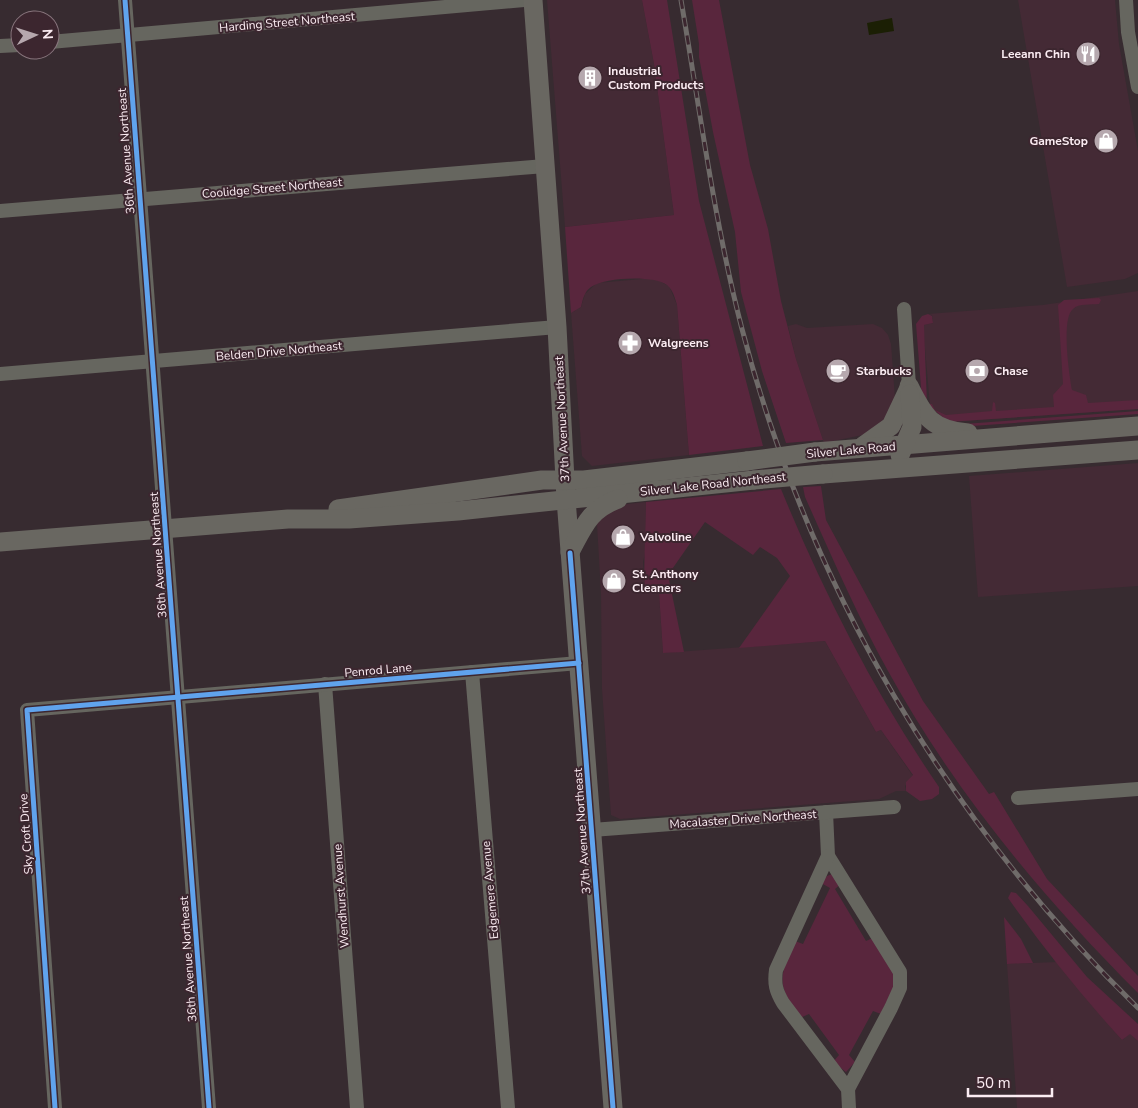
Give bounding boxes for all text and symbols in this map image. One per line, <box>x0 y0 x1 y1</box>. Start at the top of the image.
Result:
street label: Harding Street Northeast <box>219 8 356 36</box>
north arrow <box>10 10 60 60</box>
text: N <box>38 28 57 40</box>
restaurant icon: Leeann Chin <box>1075 41 1101 67</box>
place label: Leeann Chin <box>1001 46 1070 62</box>
place label: Industrial Custom Products <box>608 63 704 93</box>
building icon: Industrial Custom Products <box>577 65 603 91</box>
street label: 36th Avenue Northeast <box>114 87 138 215</box>
shop icon: GameStop <box>1093 128 1119 154</box>
place label: GameStop <box>1029 133 1088 149</box>
street label: Coolidge Street Northeast <box>201 174 343 202</box>
pharmacy icon: Walgreens <box>617 330 643 356</box>
place label: Walgreens <box>648 335 709 351</box>
street label: Belden Drive Northeast <box>215 337 344 364</box>
street label: 37th Avenue Northeast <box>551 355 573 482</box>
cafe icon: Starbucks <box>825 358 851 384</box>
bank icon: Chase <box>964 358 990 384</box>
place label: Starbucks <box>856 363 912 379</box>
place label: Chase <box>994 363 1029 379</box>
street label: Silver Lake Road <box>806 438 896 462</box>
street label: Silver Lake Road Northeast <box>639 468 787 500</box>
street label: 36th Avenue Northeast <box>146 491 170 619</box>
shop icon: Valvoline <box>610 524 636 550</box>
place label: Valvoline <box>639 529 692 545</box>
place label: St. Anthony Cleaners <box>632 566 699 596</box>
shop icon: St. Anthony Cleaners <box>601 568 627 594</box>
street label: Penrod Lane <box>344 659 412 681</box>
street label: 37th Avenue Northeast <box>570 767 594 895</box>
street label: Sky Croft Drive <box>15 793 37 875</box>
street label: Macalaster Drive Northeast <box>669 806 818 832</box>
street label: Edgemere Avenue <box>478 840 502 940</box>
street label: Wendhurst Avenue <box>329 843 353 949</box>
street label: 36th Avenue Northeast <box>176 895 200 1023</box>
scale bar <box>968 1066 1052 1098</box>
text: 50 m <box>976 1073 1011 1093</box>

